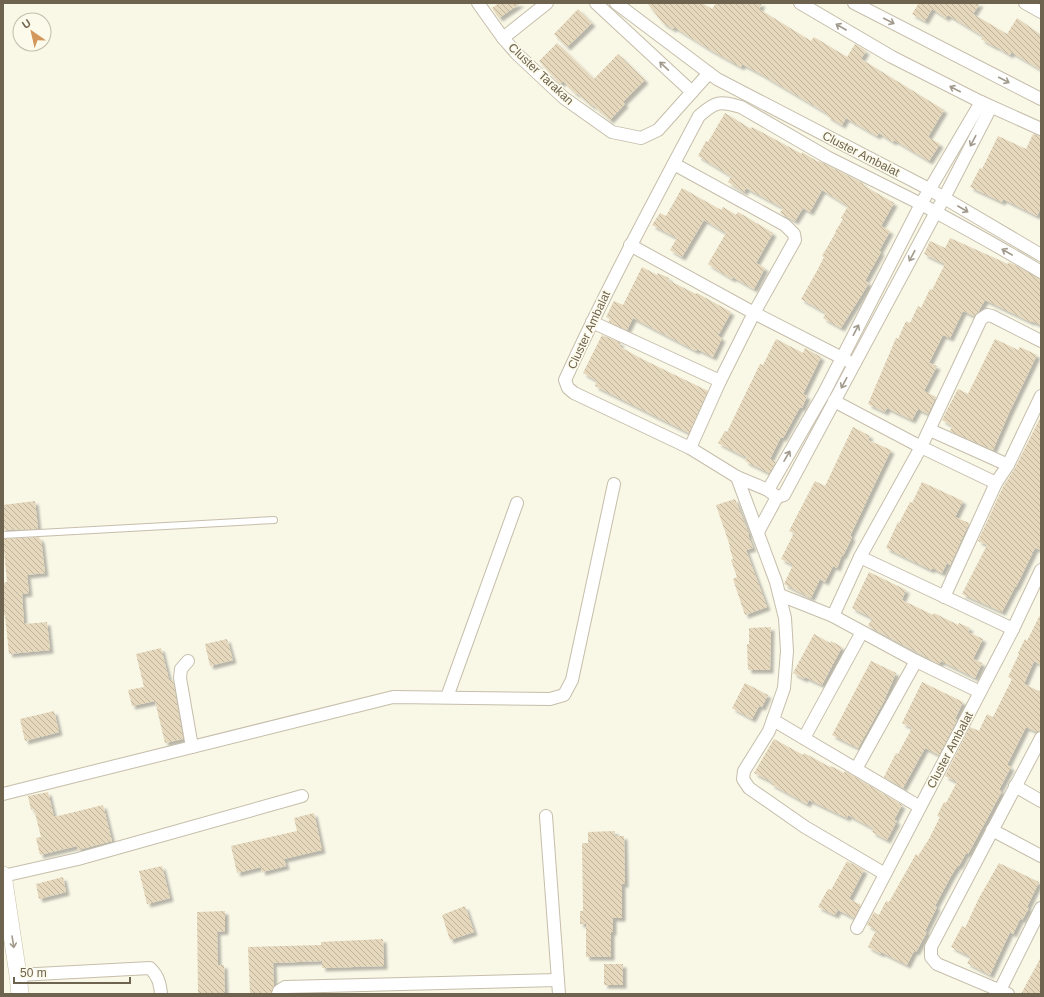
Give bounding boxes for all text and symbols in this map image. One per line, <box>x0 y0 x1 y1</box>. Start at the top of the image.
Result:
north arrow <box>12 12 52 52</box>
text: U <box>20 16 33 31</box>
one-way arrow <box>882 18 894 25</box>
one-way arrow <box>835 23 847 31</box>
street label: Cluster Tarakan <box>506 40 576 108</box>
one-way arrow <box>659 61 669 70</box>
one-way arrow <box>998 77 1010 84</box>
one-way arrow <box>949 85 961 92</box>
street label: Cluster Ambalat <box>820 129 903 180</box>
one-way arrow <box>969 135 977 147</box>
one-way arrow <box>957 205 969 213</box>
one-way arrow <box>1002 247 1014 255</box>
one-way arrow <box>908 250 915 262</box>
street label: Cluster Ambalat <box>565 288 614 371</box>
one-way arrow <box>852 324 860 336</box>
one-way arrow <box>840 377 847 389</box>
one-way arrow <box>784 450 792 462</box>
street label: Cluster Ambalat <box>924 709 976 791</box>
one-way arrow <box>9 935 17 948</box>
scale bar <box>14 959 130 985</box>
text: 50 m <box>20 966 47 980</box>

